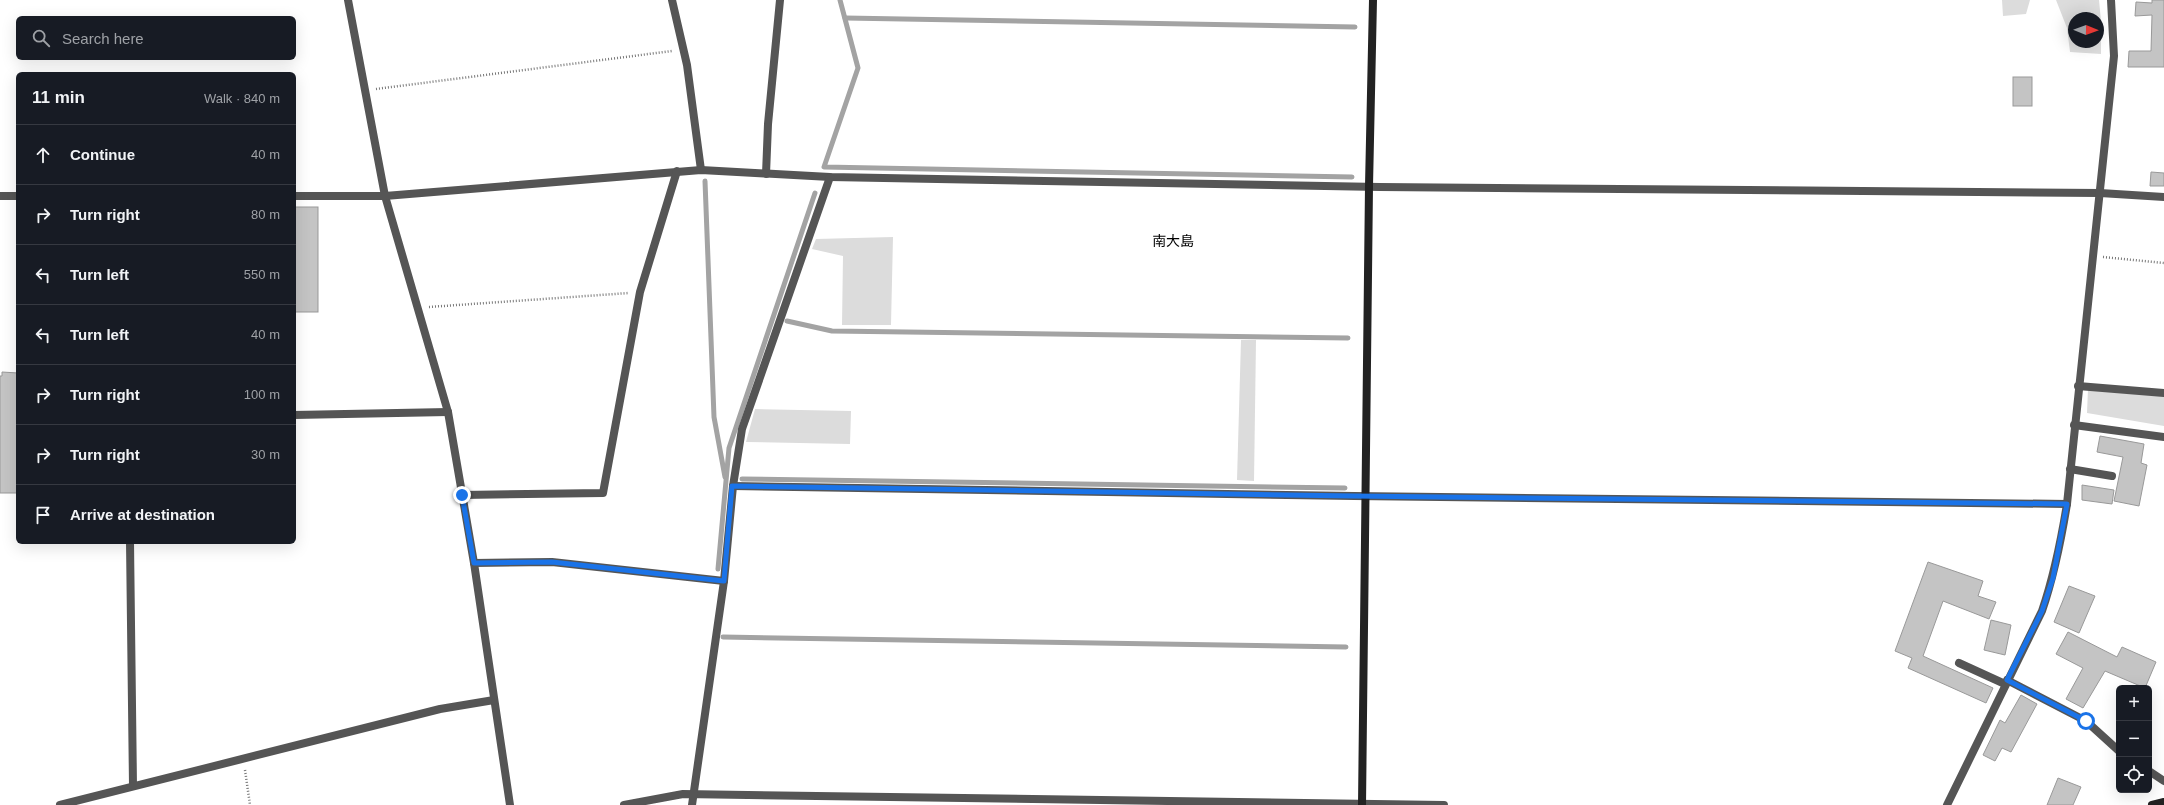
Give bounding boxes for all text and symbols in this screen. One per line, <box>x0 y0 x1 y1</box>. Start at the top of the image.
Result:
north arrow <box>2068 12 2104 48</box>
search box <box>16 16 296 60</box>
icon: search <box>30 27 52 49</box>
text: Search here <box>62 30 144 47</box>
text: 11 min <box>32 88 85 107</box>
text: Walk · 840 m <box>204 91 280 106</box>
icon: ahead <box>32 144 54 166</box>
text: Continue <box>70 146 135 163</box>
text: 40 m <box>251 147 280 162</box>
icon: right <box>32 204 54 226</box>
text: Turn right <box>70 206 140 223</box>
text: 80 m <box>251 207 280 222</box>
district label: 南大島 <box>1152 233 1194 249</box>
icon: left <box>32 264 54 286</box>
text: Turn left <box>70 266 129 283</box>
text: 550 m <box>244 267 280 282</box>
icon: left <box>32 324 54 346</box>
text: Turn left <box>70 326 129 343</box>
text: 40 m <box>251 327 280 342</box>
icon: right <box>32 384 54 406</box>
text: Turn right <box>70 386 140 403</box>
text: 100 m <box>244 387 280 402</box>
icon: right <box>32 444 54 466</box>
text: Turn right <box>70 446 140 463</box>
text: 30 m <box>251 447 280 462</box>
route end <box>453 486 471 504</box>
icon: arrive <box>32 504 54 526</box>
text: Arrive at destination <box>70 506 215 523</box>
map controls <box>2116 685 2152 793</box>
button: + <box>2116 685 2152 721</box>
route start <box>2077 712 2095 730</box>
button: − <box>2116 721 2152 757</box>
button: locate <box>2116 757 2152 793</box>

